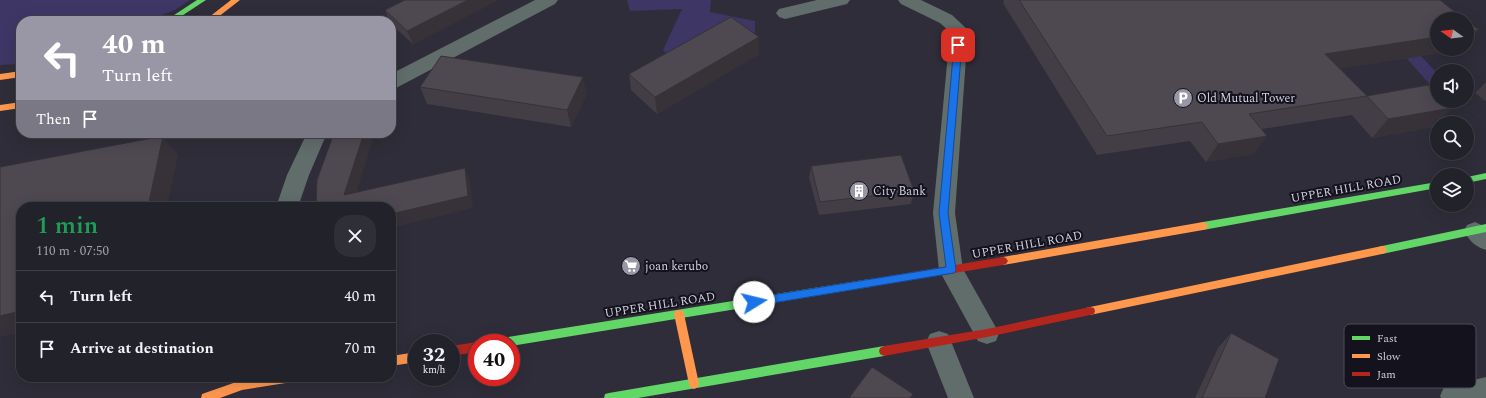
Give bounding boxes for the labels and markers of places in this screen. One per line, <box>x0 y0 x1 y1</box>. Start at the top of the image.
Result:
pin <box>941 28 975 62</box>
parking icon: Old Mutual Tower <box>1172 87 1194 109</box>
place label: Old Mutual Tower <box>1197 89 1295 108</box>
building icon: City Bank <box>848 180 870 202</box>
place label: City Bank <box>873 182 926 201</box>
supermarket icon: joan kerubo <box>620 255 642 277</box>
place label: joan kerubo <box>645 257 708 276</box>

